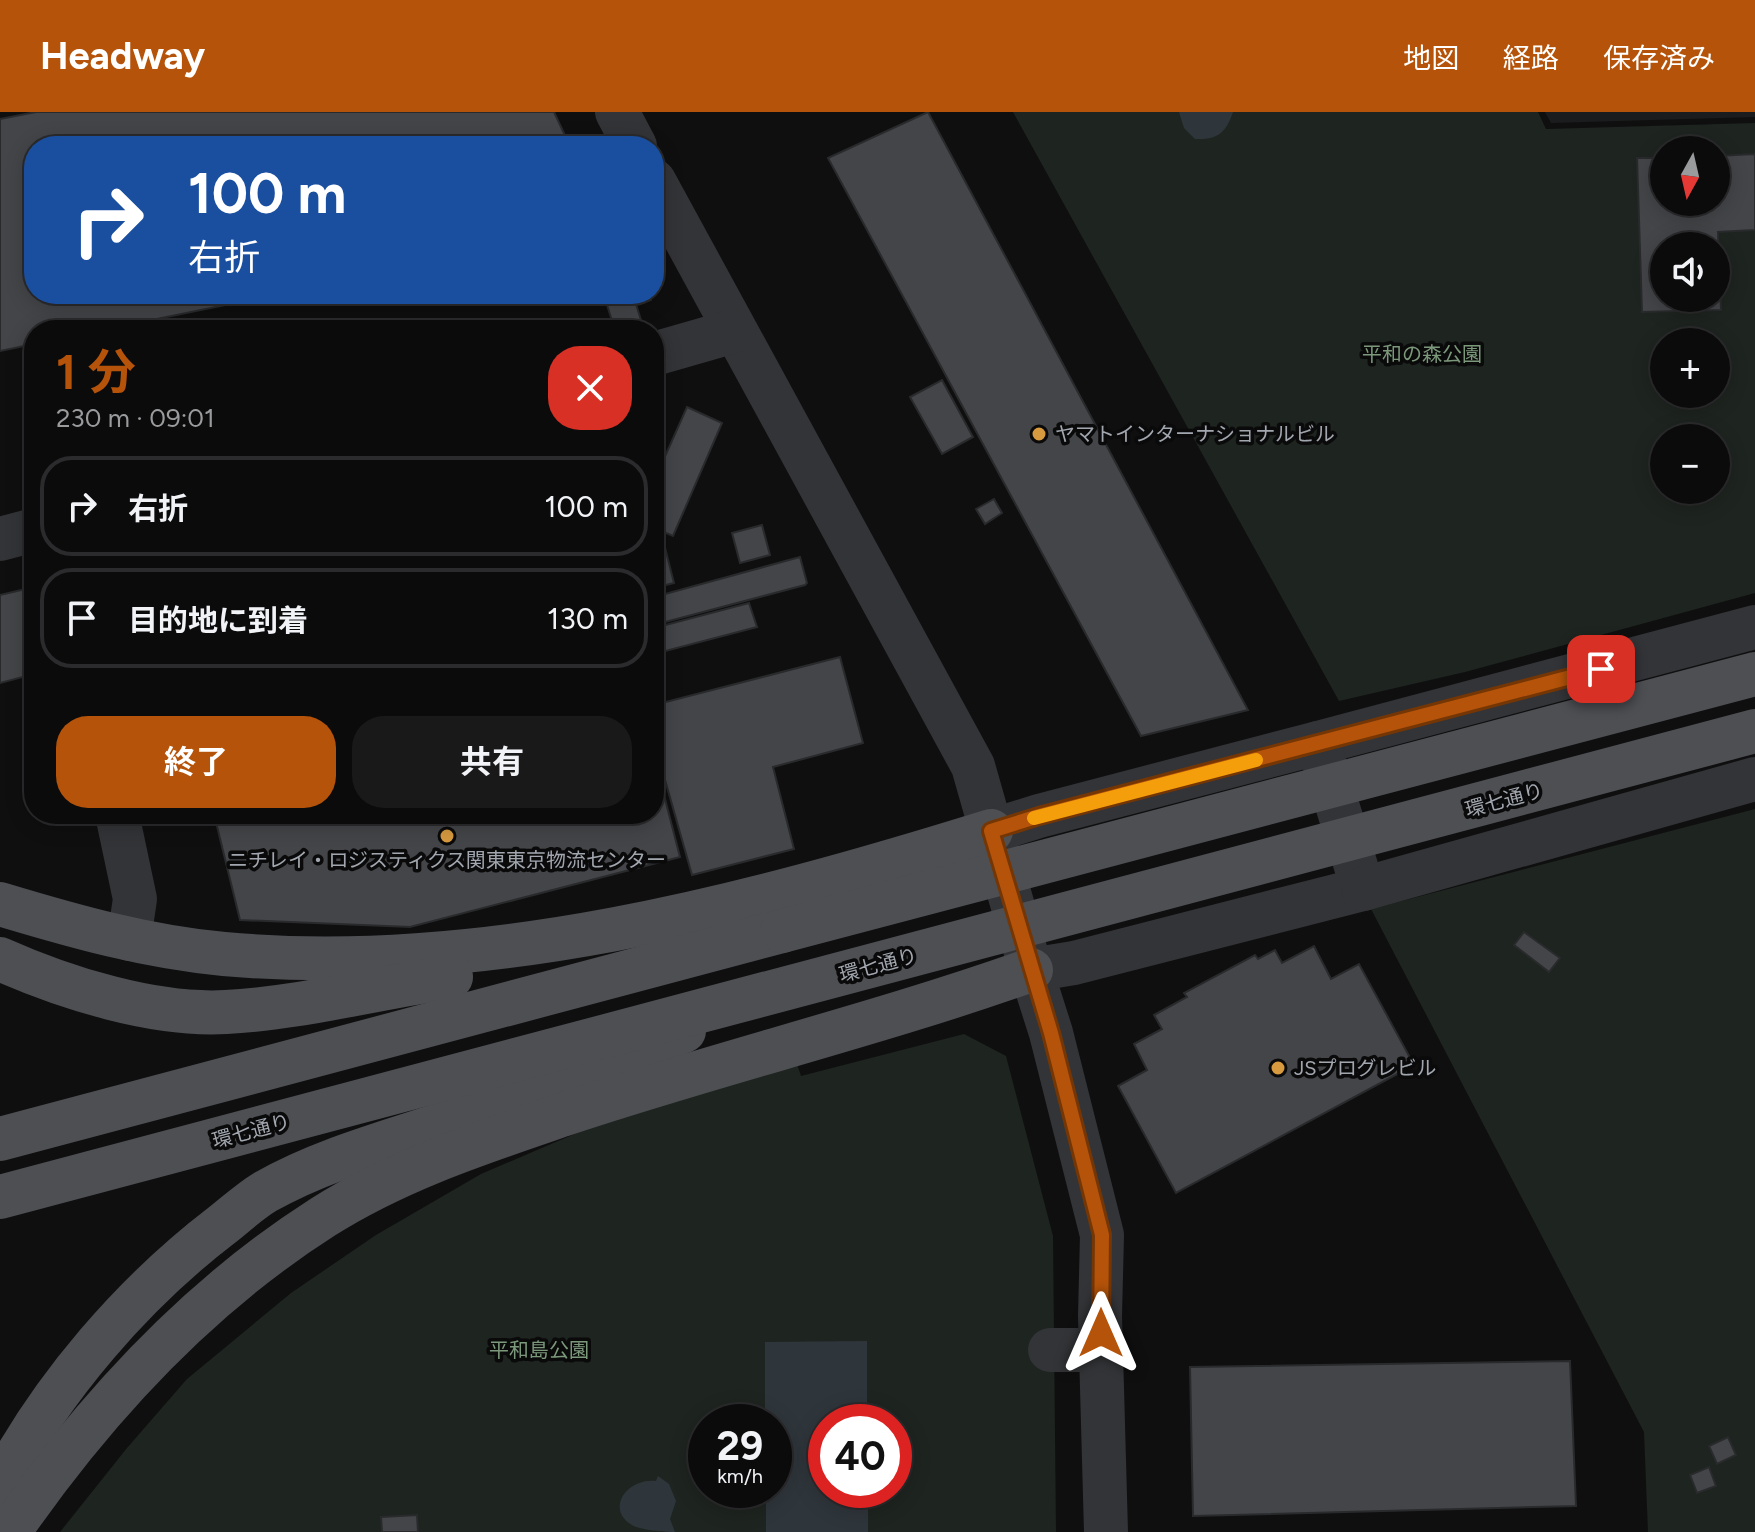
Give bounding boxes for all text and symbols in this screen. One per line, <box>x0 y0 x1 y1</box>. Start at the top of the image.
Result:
text: Headway <box>40 33 205 79</box>
text: 地図 <box>1403 41 1459 75</box>
text: 経路 <box>1503 41 1559 75</box>
text: 保存済み <box>1603 41 1715 75</box>
north arrow <box>1650 136 1730 216</box>
map controls <box>1650 136 1730 504</box>
text: 100 m <box>188 160 346 227</box>
icon: right <box>56 168 160 272</box>
button: sound <box>1650 232 1730 312</box>
text: 右折 <box>188 236 260 279</box>
button: + <box>1650 328 1730 408</box>
park label: 平和の森公園 <box>1362 342 1482 366</box>
text: 1 分 <box>56 343 136 401</box>
button: close <box>548 346 632 430</box>
text: 230 m · 09:01 <box>56 402 215 434</box>
place label: ヤマトインターナショナルビル <box>1055 422 1335 446</box>
button: − <box>1650 424 1730 504</box>
marker: ヤマトインターナショナルビル <box>1030 425 1048 443</box>
icon: right <box>60 484 104 528</box>
text: 100 m <box>544 488 628 525</box>
text: 右折 <box>128 490 188 527</box>
icon: arrive <box>60 596 104 640</box>
text: 130 m <box>547 600 628 637</box>
text: 目的地に到着 <box>128 602 308 639</box>
pin <box>1567 635 1635 703</box>
icon: arrive <box>1579 647 1623 691</box>
button: 終了 <box>56 716 336 808</box>
button: 共有 <box>352 716 632 808</box>
street label: 環七通り <box>1462 778 1546 822</box>
marker: ニチレイ・ロジスティクス関東東京物流センター <box>438 827 456 845</box>
place label: ニチレイ・ロジスティクス関東東京物流センター <box>228 848 666 872</box>
street label: 環七通り <box>836 943 920 987</box>
place label: JSプログレビル <box>1294 1056 1437 1080</box>
marker: JSプログレビル <box>1269 1059 1287 1077</box>
street label: 環七通り <box>209 1109 293 1153</box>
position arrow <box>1059 1291 1143 1375</box>
park label: 平和島公園 <box>489 1338 589 1362</box>
speed limit sign: 40 <box>808 1404 912 1508</box>
text: 29 <box>717 1422 763 1470</box>
text: km/h <box>717 1464 763 1488</box>

